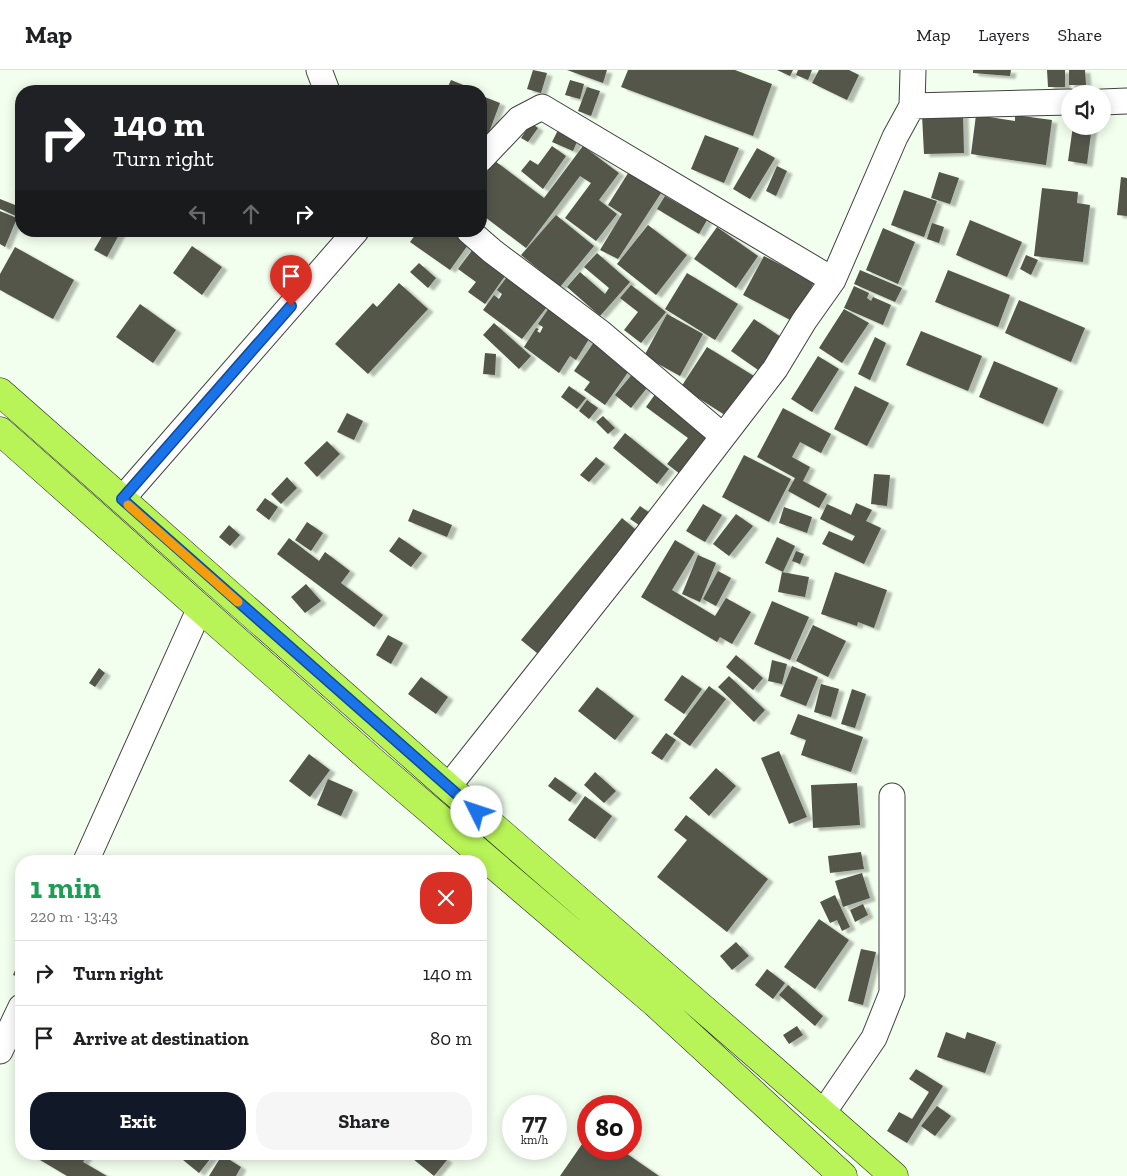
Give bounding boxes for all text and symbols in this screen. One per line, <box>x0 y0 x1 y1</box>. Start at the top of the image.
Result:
text: Map <box>25 20 72 49</box>
text: Map <box>916 24 951 46</box>
text: Layers <box>979 24 1030 46</box>
text: Share <box>1058 24 1102 46</box>
map controls <box>1061 85 1111 135</box>
button: sound <box>1061 85 1111 135</box>
text: 140 m <box>113 103 204 145</box>
icon: right <box>30 105 95 170</box>
text: Turn right <box>113 145 214 172</box>
icon: left <box>184 200 212 228</box>
icon: ahead <box>237 200 265 228</box>
icon: right <box>290 200 318 228</box>
pin <box>270 255 312 306</box>
icon: arrive <box>277 262 305 290</box>
position arrow <box>450 785 502 837</box>
text: 1 min <box>30 870 101 906</box>
button: close <box>420 872 472 924</box>
text: 220 m · 13:43 <box>30 907 118 926</box>
icon: right <box>30 959 58 987</box>
text: Turn right <box>73 962 163 985</box>
text: 140 m <box>423 962 472 985</box>
icon: arrive <box>30 1024 58 1052</box>
text: Arrive at destination <box>73 1027 249 1050</box>
text: 80 m <box>430 1027 472 1050</box>
button: Exit <box>30 1092 246 1150</box>
button: Share <box>256 1092 472 1150</box>
speed limit sign: 80 <box>577 1095 642 1160</box>
text: 77 <box>522 1106 547 1136</box>
text: km/h <box>521 1133 548 1147</box>

